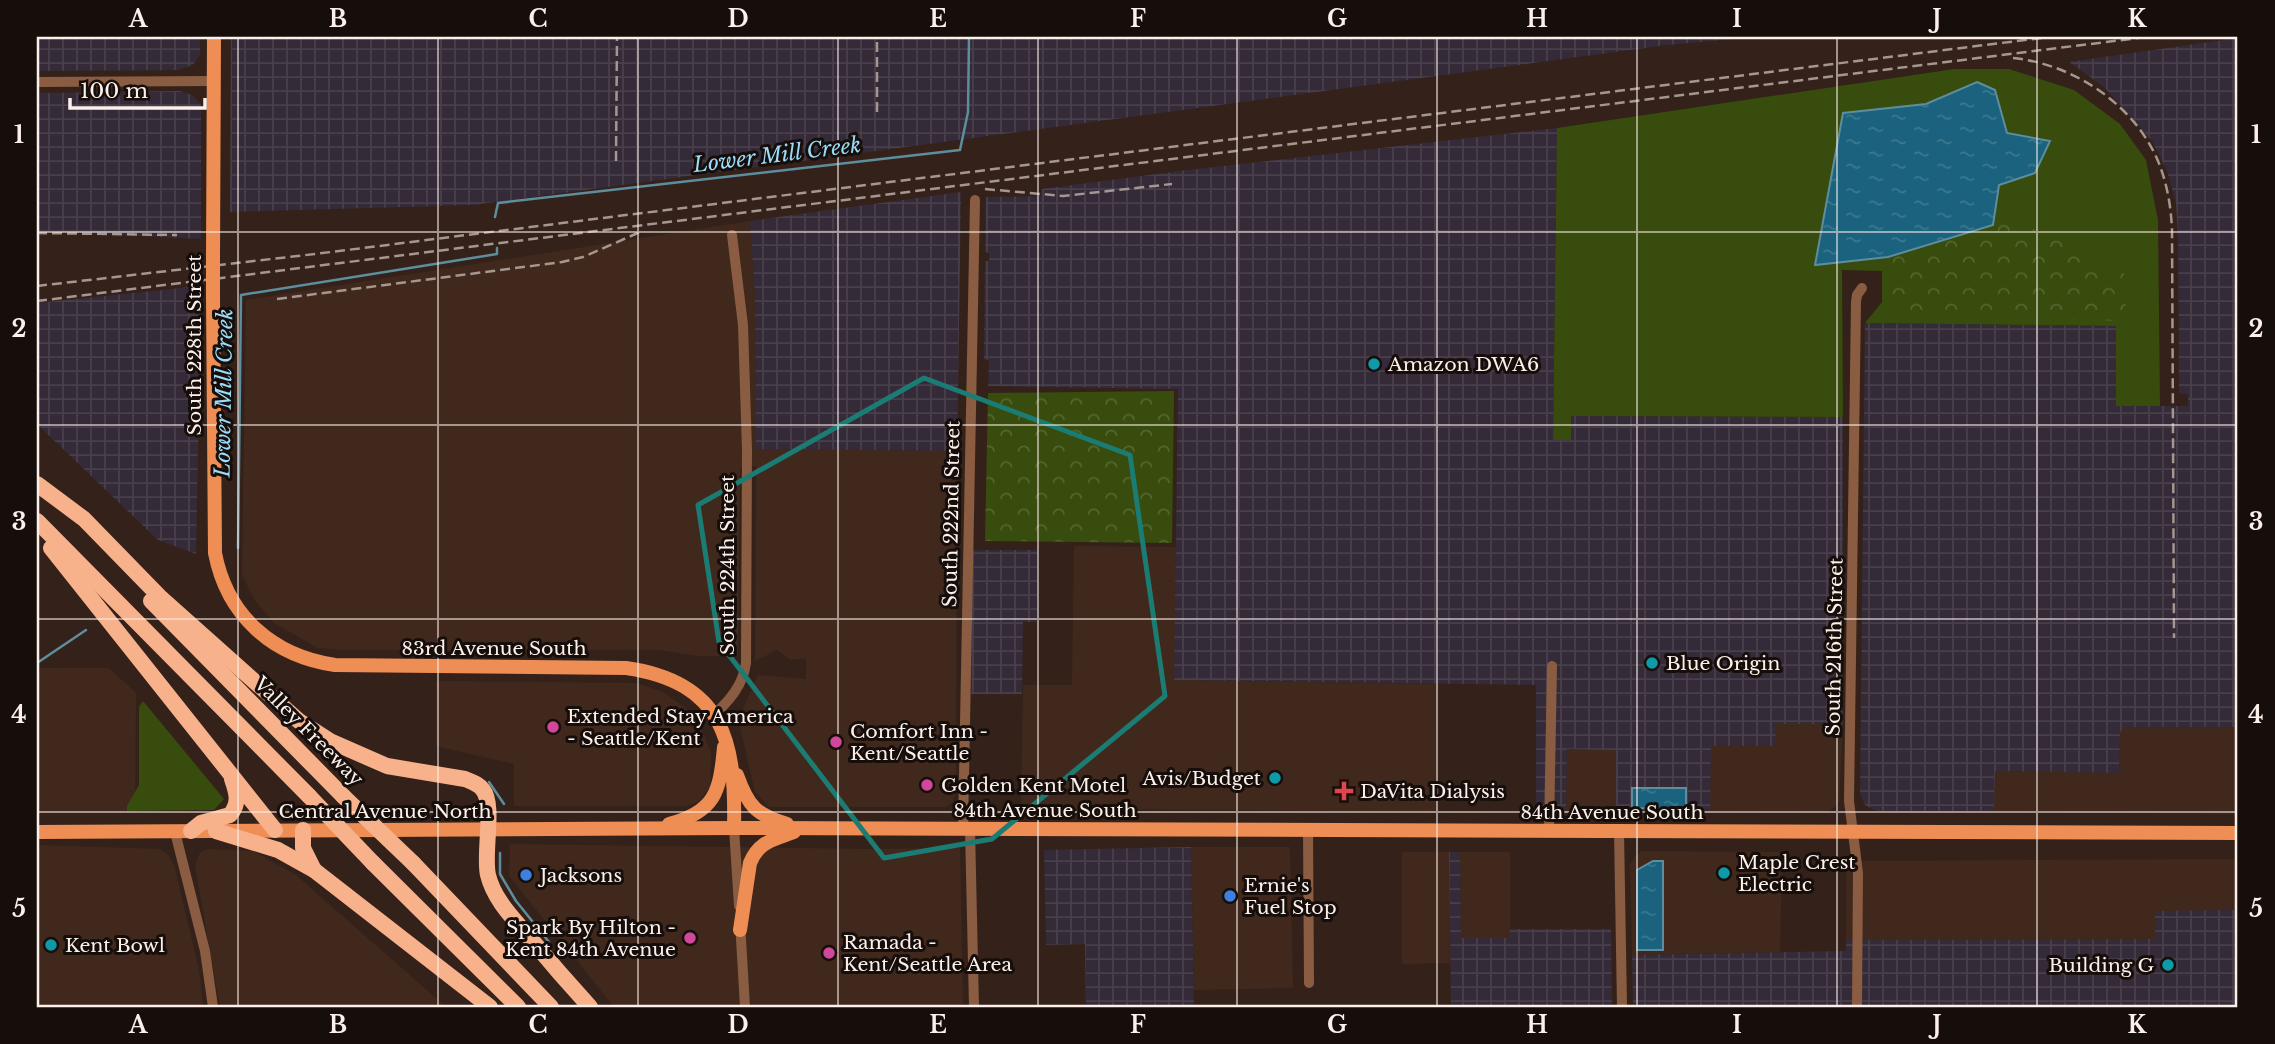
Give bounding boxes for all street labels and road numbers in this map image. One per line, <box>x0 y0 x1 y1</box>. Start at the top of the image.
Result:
street label: South 228th Street <box>183 254 206 435</box>
street label: South 222nd Street <box>938 420 965 608</box>
street label: South 224th Street <box>716 474 739 655</box>
street label: South 216th Street <box>1821 557 1848 736</box>
street label: 83rd Avenue South <box>401 637 587 660</box>
street label: Valley Freeway <box>249 671 368 791</box>
street label: 84th Avenue South <box>953 799 1137 822</box>
street label: Central Avenue North <box>279 800 491 823</box>
street label: 84th Avenue South <box>1520 801 1704 824</box>

